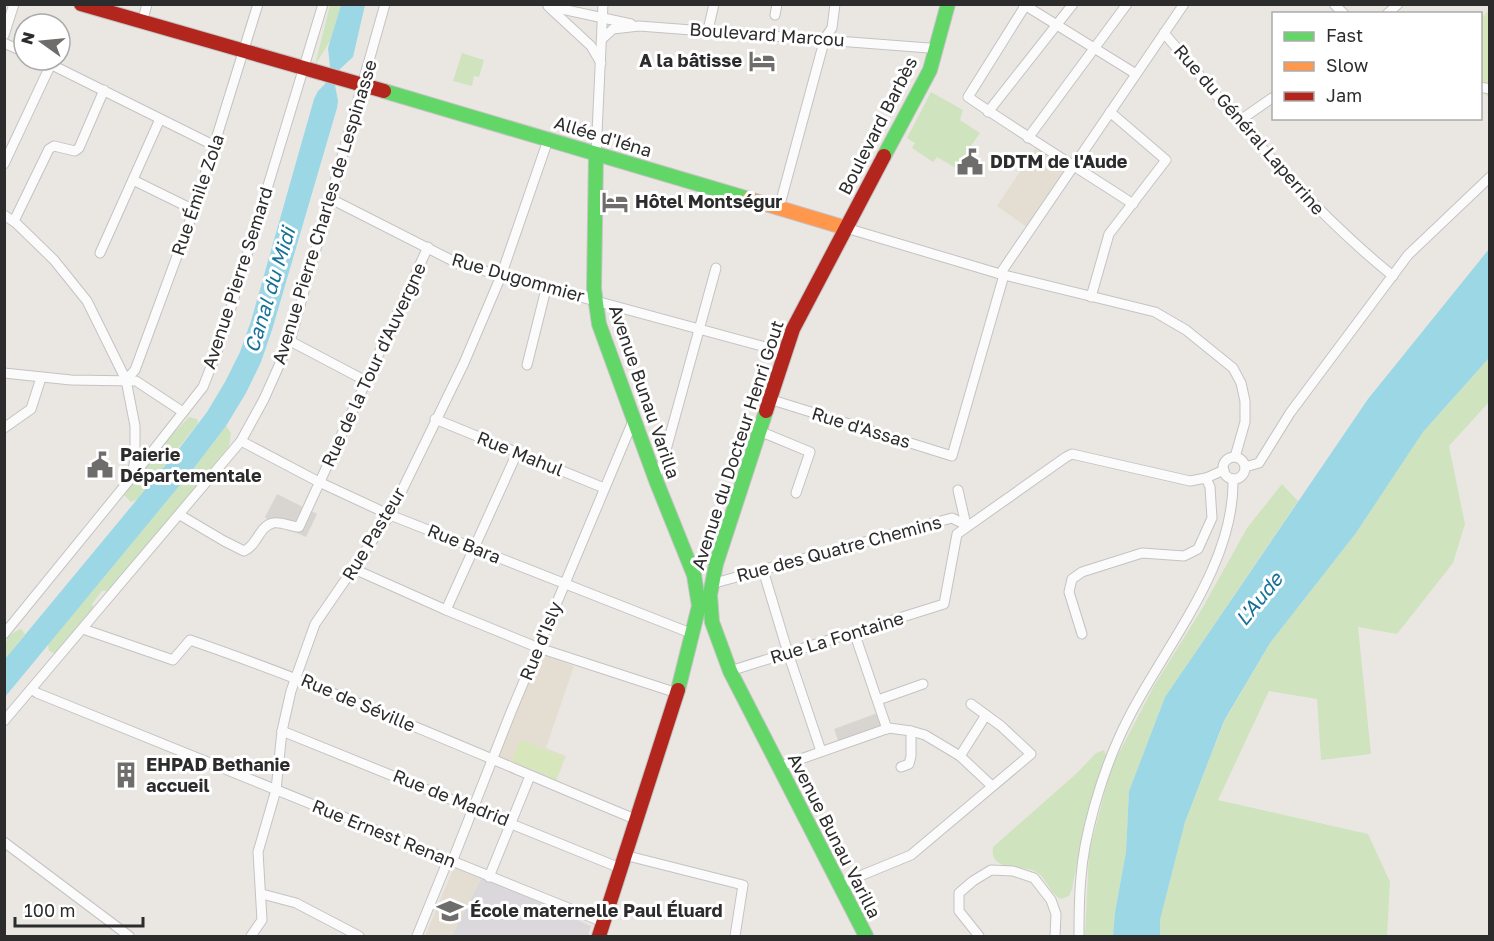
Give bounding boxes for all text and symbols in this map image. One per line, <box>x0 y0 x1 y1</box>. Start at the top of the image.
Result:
north arrow <box>12 12 72 72</box>
legend <box>1272 12 1482 120</box>
street label: Boulevard Marcou <box>689 18 845 50</box>
text: Fast <box>1326 24 1363 46</box>
text: N <box>16 30 39 47</box>
street label: Rue du Général Laperrine <box>1170 40 1330 219</box>
hotel icon: A la bâtisse <box>747 46 777 76</box>
place label: A la bâtisse <box>639 49 742 71</box>
street label: Boulevard Barbès <box>833 53 921 198</box>
text: Slow <box>1326 54 1369 76</box>
street label: Avenue Pierre Charles de Lespinasse <box>267 57 381 367</box>
text: Jam <box>1326 84 1362 106</box>
street label: Allée d'Iéna <box>552 111 655 161</box>
street label: Rue Émile Zola <box>166 131 228 258</box>
public building icon: DDTM de l'Aude <box>955 147 985 177</box>
place label: DDTM de l'Aude <box>990 150 1128 172</box>
street label: Avenue Pierre Semard <box>197 184 277 371</box>
hotel icon: Hôtel Montségur <box>600 187 630 217</box>
place label: Hôtel Montségur <box>635 190 782 212</box>
water label: Canal du Midi <box>239 222 300 355</box>
street label: Rue Dugommier <box>449 248 587 307</box>
street label: Rue de la Tour d'Auvergne <box>316 259 430 470</box>
street label: Avenue Bunau Varilla <box>605 302 685 481</box>
street label: Avenue du Docteur Henri Gout <box>686 317 788 572</box>
street label: Rue d'Assas <box>809 402 913 452</box>
street label: Rue Mahul <box>474 426 567 480</box>
place label: Paierie Départementale <box>120 443 262 486</box>
public building icon: Paierie Départementale <box>85 450 115 480</box>
street label: Rue Pasteur <box>337 483 410 584</box>
street label: Rue des Quatre Chemins <box>734 510 944 586</box>
street label: Rue Bara <box>425 518 504 568</box>
water label: L'Aude <box>1230 566 1288 630</box>
street label: Rue d'Isly <box>514 598 566 683</box>
street label: Rue La Fontaine <box>767 606 906 668</box>
street label: Rue de Séville <box>298 668 419 736</box>
street label: Avenue Bunau Varilla <box>784 749 886 922</box>
place label: EHPAD Bethanie accueil <box>146 753 291 796</box>
building icon: EHPAD Bethanie accueil <box>111 760 141 790</box>
street label: Rue de Madrid <box>390 764 513 830</box>
street label: Rue Ernest Renan <box>309 794 460 872</box>
scale bar <box>15 890 142 928</box>
school or university icon: École maternelle Paul Éluard <box>435 896 465 926</box>
text: 100 m <box>24 899 75 921</box>
place label: École maternelle Paul Éluard <box>470 899 723 921</box>

